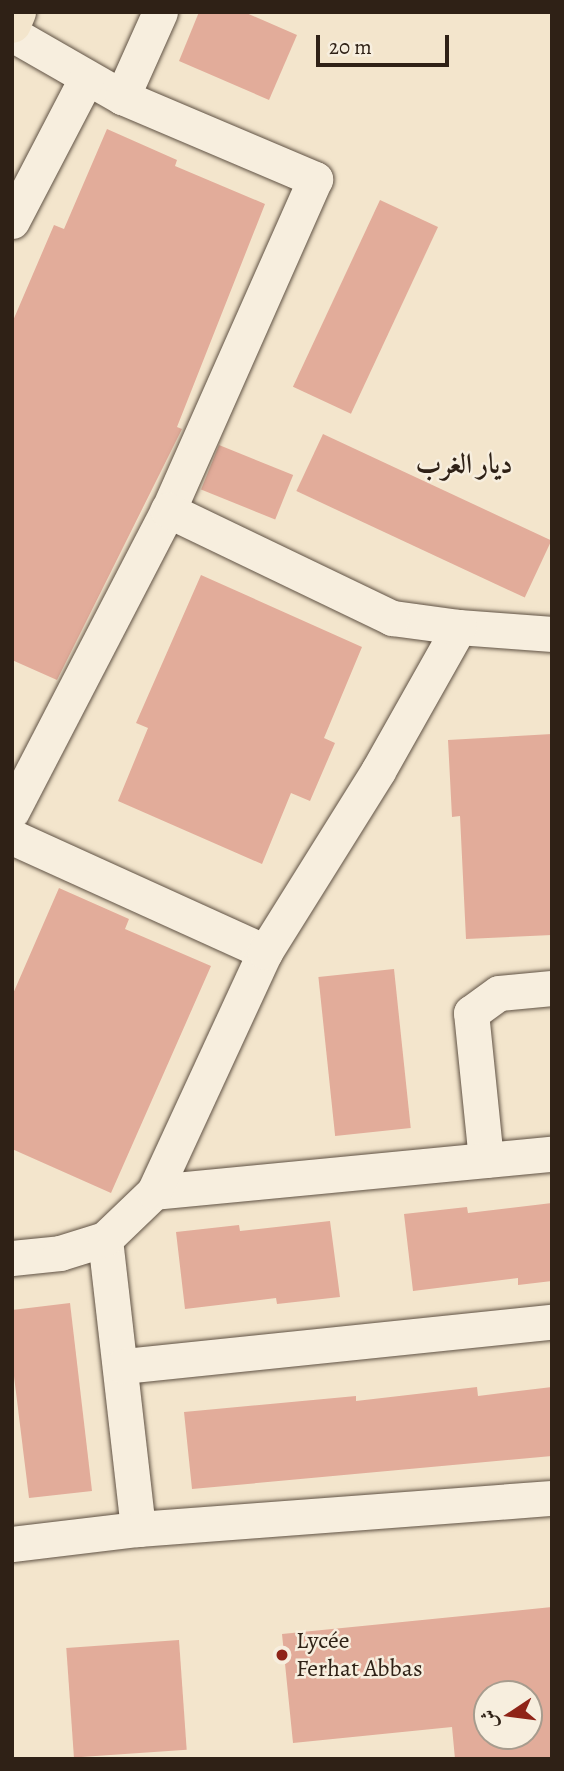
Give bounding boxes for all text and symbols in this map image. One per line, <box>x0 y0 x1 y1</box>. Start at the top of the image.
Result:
scale bar <box>319 21 452 65</box>
text: 20 m <box>329 33 372 61</box>
district label: ديار الغرب <box>415 447 513 481</box>
place label: Lycée Ferhat Abbas <box>296 1627 423 1683</box>
marker: Lycée Ferhat Abbas <box>274 1647 290 1663</box>
north arrow <box>473 1680 543 1750</box>
text: ش <box>475 1707 504 1731</box>

